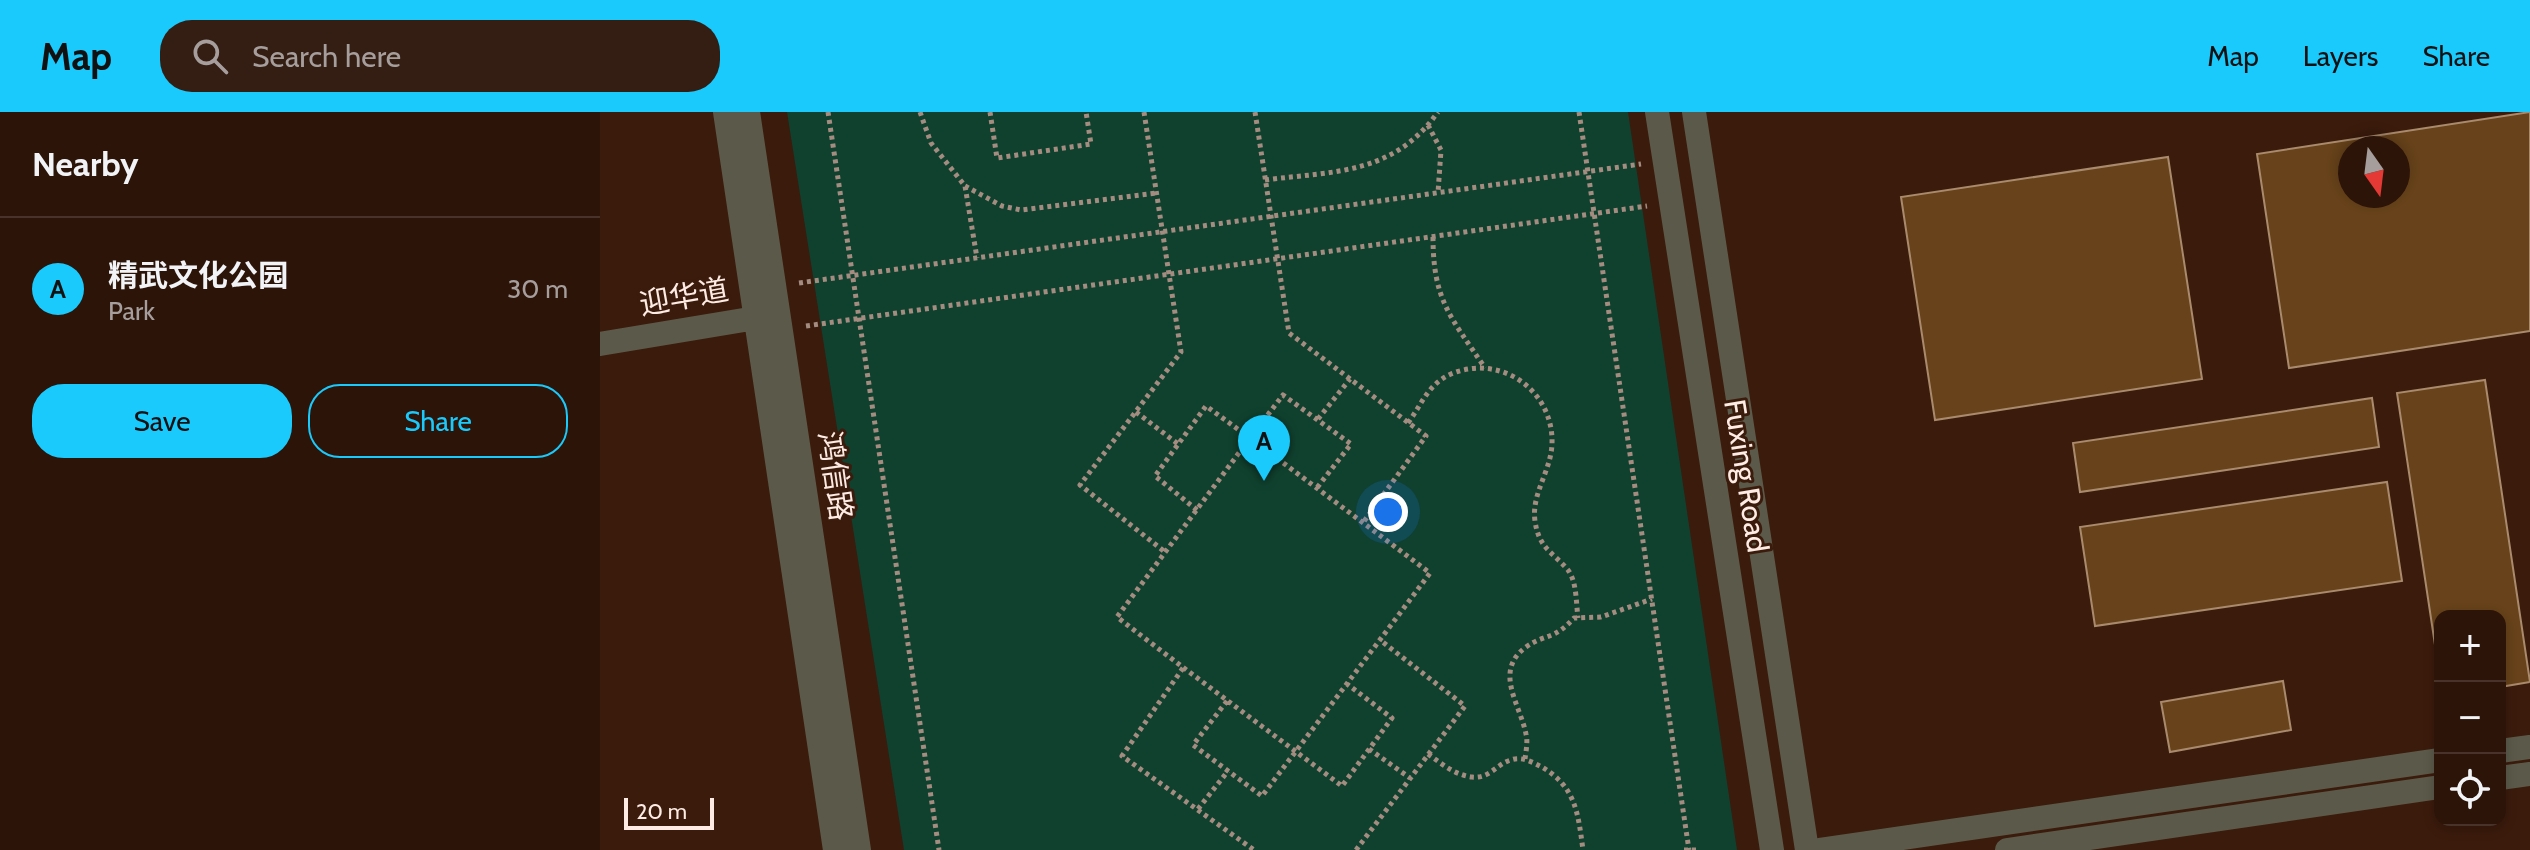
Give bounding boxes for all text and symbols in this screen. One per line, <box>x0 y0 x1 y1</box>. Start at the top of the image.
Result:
search box <box>160 20 720 92</box>
text: Map <box>40 33 112 80</box>
icon: search <box>188 34 232 78</box>
text: Search here <box>252 38 401 75</box>
text: Map <box>2207 39 2259 73</box>
text: Layers <box>2303 39 2378 73</box>
text: Share <box>2422 39 2490 73</box>
north arrow <box>2338 136 2410 208</box>
text: Nearby <box>32 143 139 185</box>
text: 精武文化公园 <box>108 257 288 294</box>
street label: 迎华道 <box>636 270 731 323</box>
text: A <box>50 273 66 305</box>
text: 30 m <box>507 273 568 305</box>
text: Park <box>108 295 155 327</box>
button: Save <box>32 384 292 458</box>
button: Share <box>308 384 568 458</box>
street label: Fuxing Road <box>1716 397 1777 555</box>
pin: A <box>1238 415 1290 481</box>
street label: 鸿信路 <box>811 429 860 523</box>
your location <box>1368 492 1408 532</box>
map controls <box>2434 610 2506 826</box>
button: + <box>2434 610 2506 682</box>
button: − <box>2434 682 2506 754</box>
button: locate <box>2434 754 2506 826</box>
scale bar <box>624 794 714 830</box>
text: 20 m <box>636 798 687 825</box>

